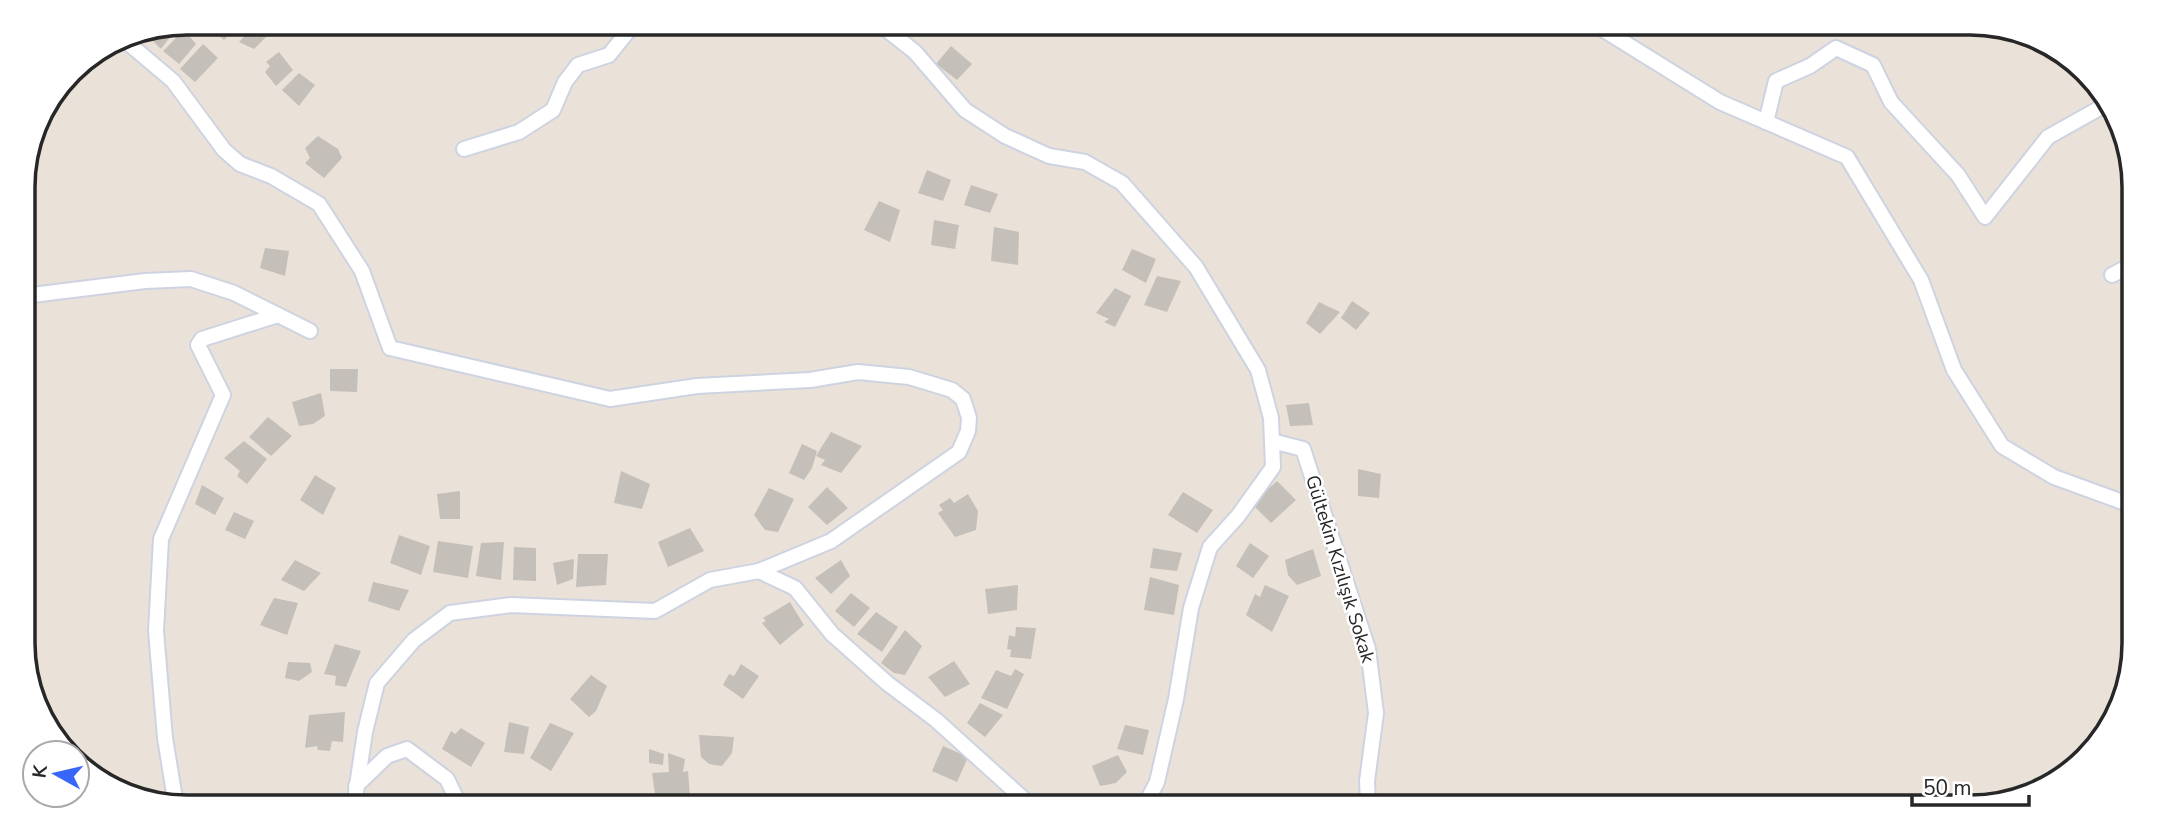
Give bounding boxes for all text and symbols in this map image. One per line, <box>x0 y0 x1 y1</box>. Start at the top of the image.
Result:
street label: Gültekin Kızılışık Sokak <box>1299 472 1381 666</box>
north arrow <box>21 739 91 809</box>
text: K <box>26 762 54 780</box>
scale bar <box>1912 764 2029 808</box>
text: 50 m <box>1923 774 1972 802</box>

